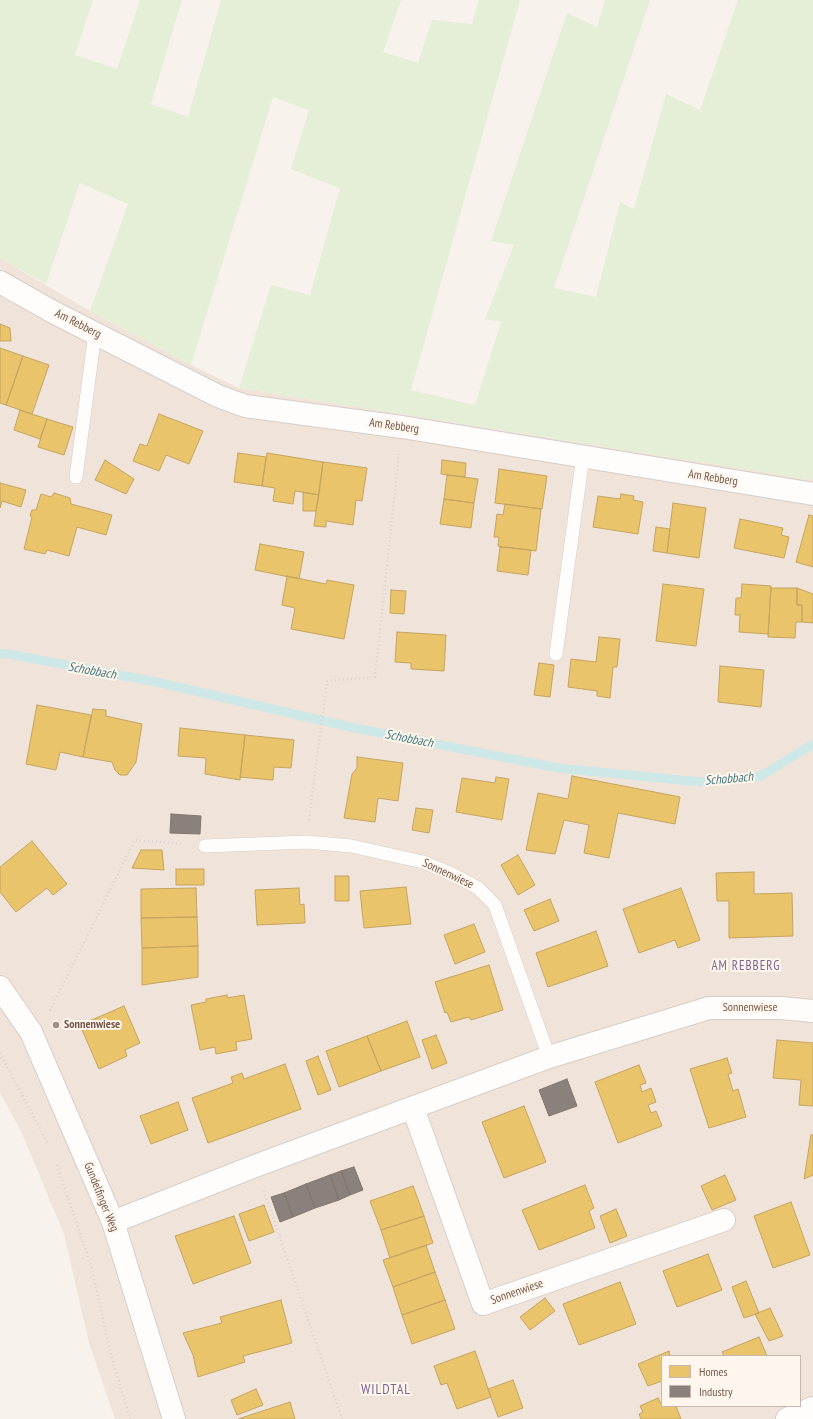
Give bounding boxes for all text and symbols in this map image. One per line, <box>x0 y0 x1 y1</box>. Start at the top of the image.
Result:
street label: Am Rebberg <box>52 306 104 342</box>
street label: Am Rebberg <box>368 415 420 437</box>
street label: Am Rebberg <box>687 467 739 489</box>
water label: Schobbach <box>67 659 117 683</box>
water label: Schobbach <box>384 727 434 751</box>
water label: Schobbach <box>704 769 754 789</box>
street label: Sonnenwiese <box>420 856 476 892</box>
district label: AM REBBERG <box>711 958 781 974</box>
street label: Sonnenwiese <box>723 1001 777 1015</box>
place label: Sonnenwiese <box>64 1018 120 1032</box>
marker: Sonnenwiese <box>51 1020 61 1030</box>
street label: Gundelfinger Weg <box>81 1160 121 1234</box>
street label: Sonnenwiese <box>489 1276 545 1308</box>
legend <box>661 1355 801 1407</box>
text: Homes <box>699 1364 727 1379</box>
district label: WILDTAL <box>361 1382 411 1398</box>
text: Industry <box>699 1384 733 1399</box>

